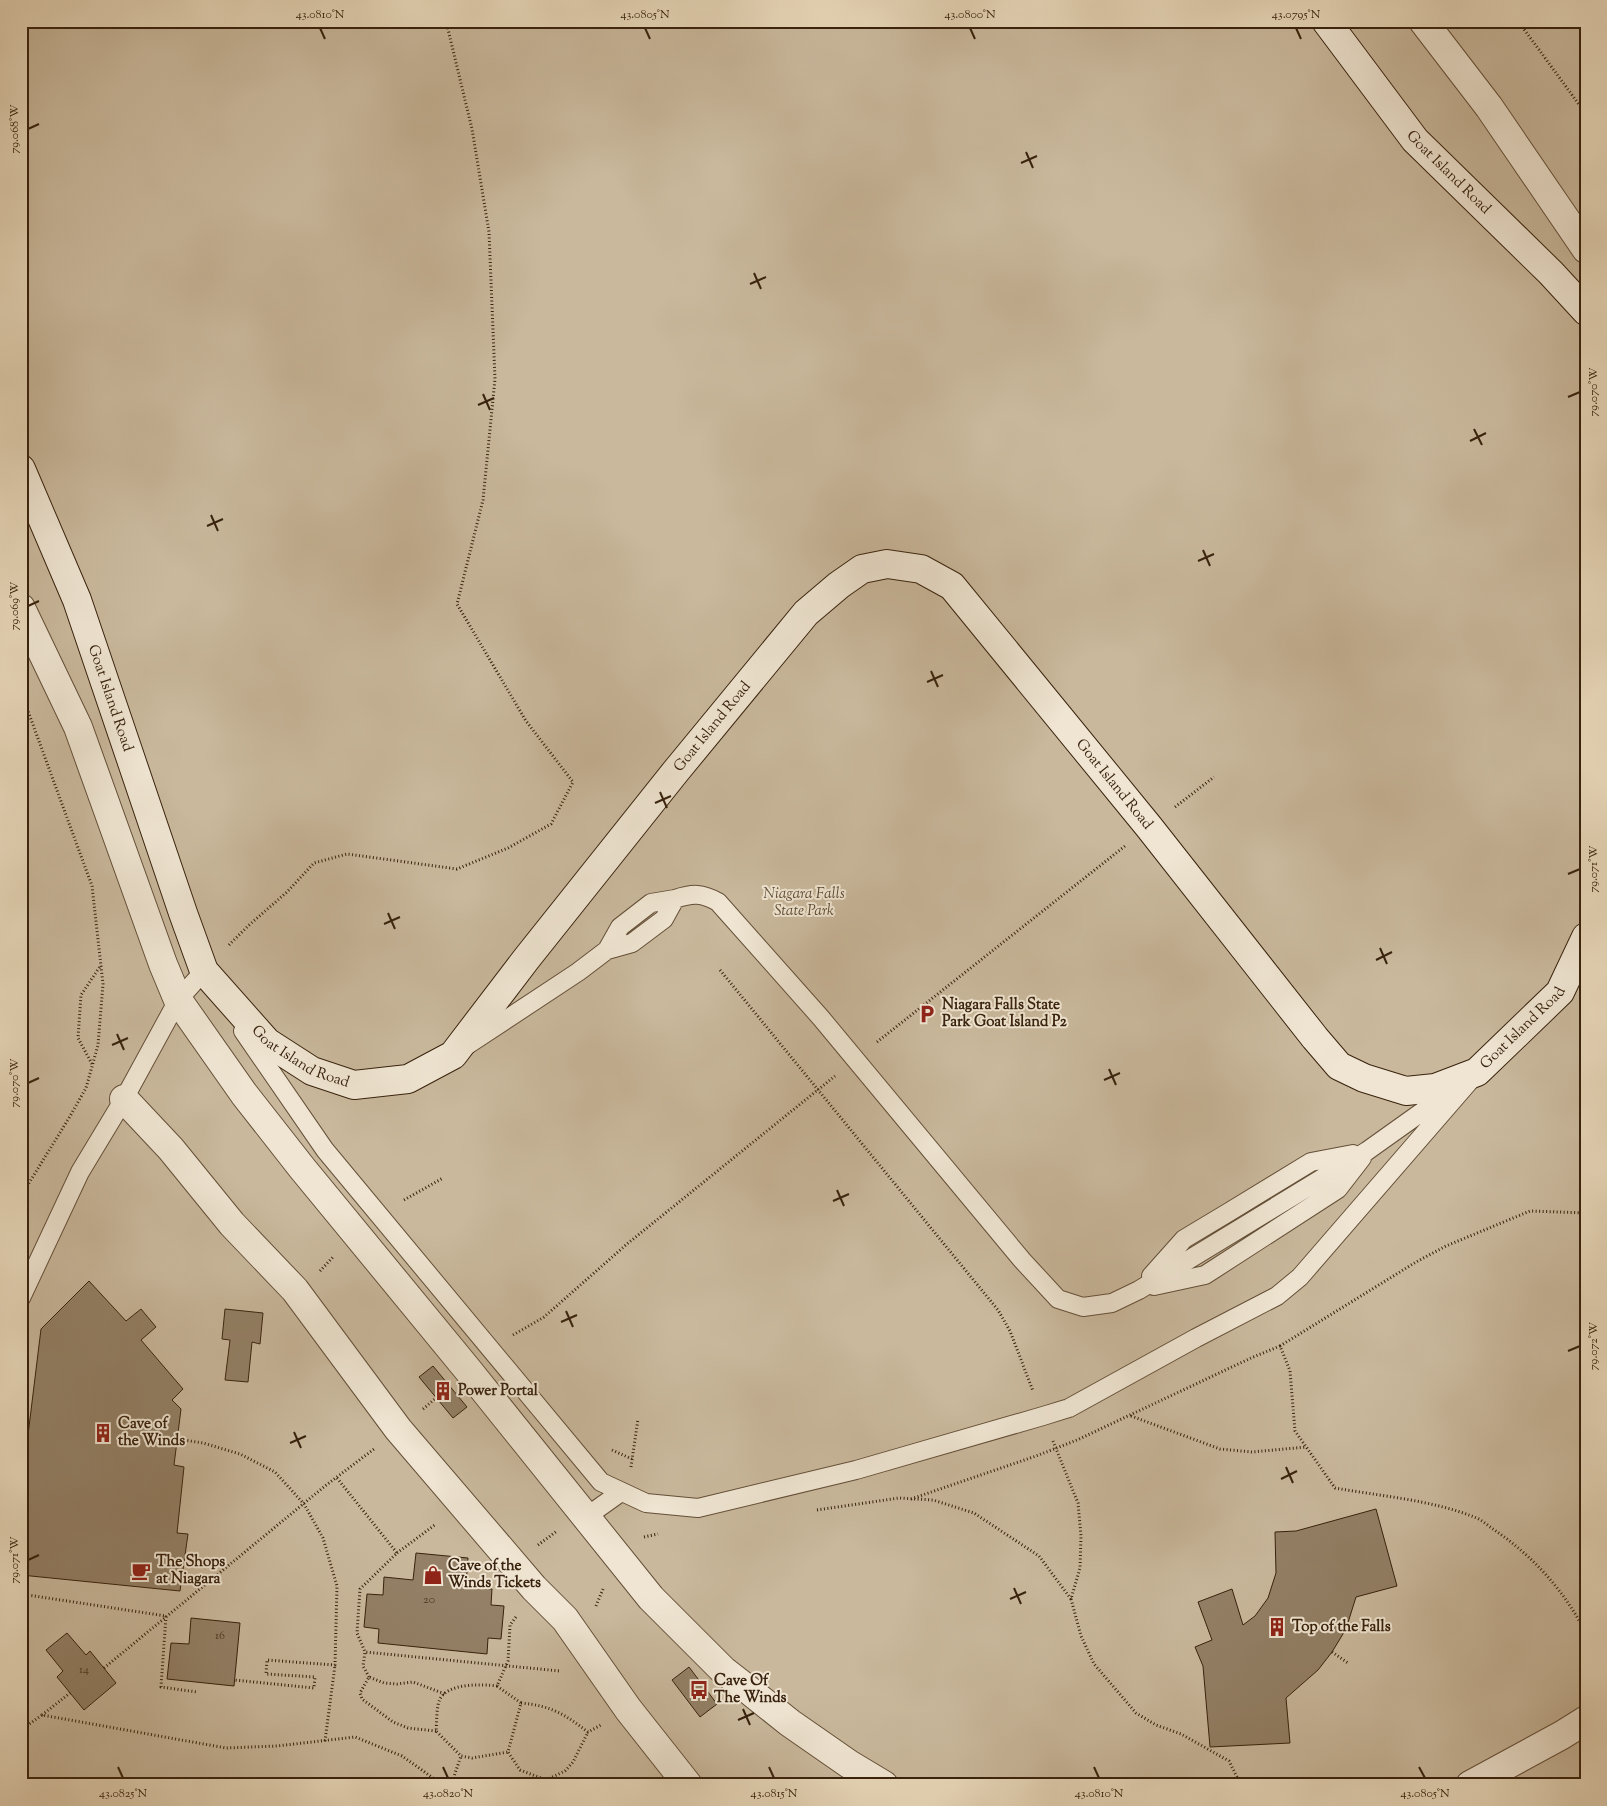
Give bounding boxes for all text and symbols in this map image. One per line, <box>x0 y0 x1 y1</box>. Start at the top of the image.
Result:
text: 43.0810°N <box>296 6 345 24</box>
text: 43.0805°N <box>620 6 670 24</box>
text: 43.0800°N <box>944 6 996 24</box>
text: 43.0795°N <box>1272 6 1321 24</box>
text: 79.068°W <box>6 104 24 154</box>
street label: Goat Island Road <box>1401 126 1496 219</box>
text: 79.070°W <box>1585 367 1603 416</box>
text: 79.069°W <box>6 581 24 630</box>
street label: Goat Island Road <box>82 642 138 755</box>
street label: Goat Island Road <box>669 677 756 777</box>
street label: Goat Island Road <box>1071 734 1158 835</box>
text: 79.071°W <box>1585 845 1603 893</box>
park label: Niagara Falls State Park <box>763 884 845 922</box>
street label: Goat Island Road <box>1475 983 1572 1074</box>
place label: Niagara Falls State Park Goat Island P2 <box>942 995 1068 1033</box>
parking icon: Niagara Falls State Park Goat Island P2 <box>916 1003 938 1025</box>
street label: Goat Island Road <box>246 1021 353 1093</box>
text: 79.070°W <box>6 1058 24 1107</box>
text: 79.072°W <box>1585 1321 1603 1370</box>
building icon: Power Portal <box>432 1380 454 1402</box>
place label: Power Portal <box>458 1381 539 1402</box>
place label: Cave of the Winds <box>118 1414 185 1452</box>
building icon: Cave of the Winds <box>92 1422 114 1444</box>
text: 79.071°W <box>6 1536 24 1584</box>
place label: The Shops at Niagara <box>156 1552 225 1590</box>
place label: Cave of the Winds Tickets <box>448 1556 541 1594</box>
cafe icon: The Shops at Niagara <box>130 1560 152 1582</box>
shop icon: Cave of the Winds Tickets <box>422 1564 444 1586</box>
house number: 20 <box>423 1591 435 1609</box>
building icon: Top of the Falls <box>1266 1616 1288 1638</box>
place label: Top of the Falls <box>1292 1617 1391 1638</box>
house number: 16 <box>215 1627 225 1645</box>
house number: 14 <box>79 1661 89 1679</box>
place label: Cave Of The Winds <box>714 1671 787 1709</box>
bus stop icon: Cave Of The Winds <box>688 1679 710 1701</box>
text: 43.0825°N <box>99 1785 148 1803</box>
text: 43.0820°N <box>423 1785 474 1803</box>
text: 43.0815°N <box>751 1785 798 1803</box>
text: 43.0810°N <box>1075 1785 1124 1803</box>
text: 43.0805°N <box>1400 1785 1450 1803</box>

